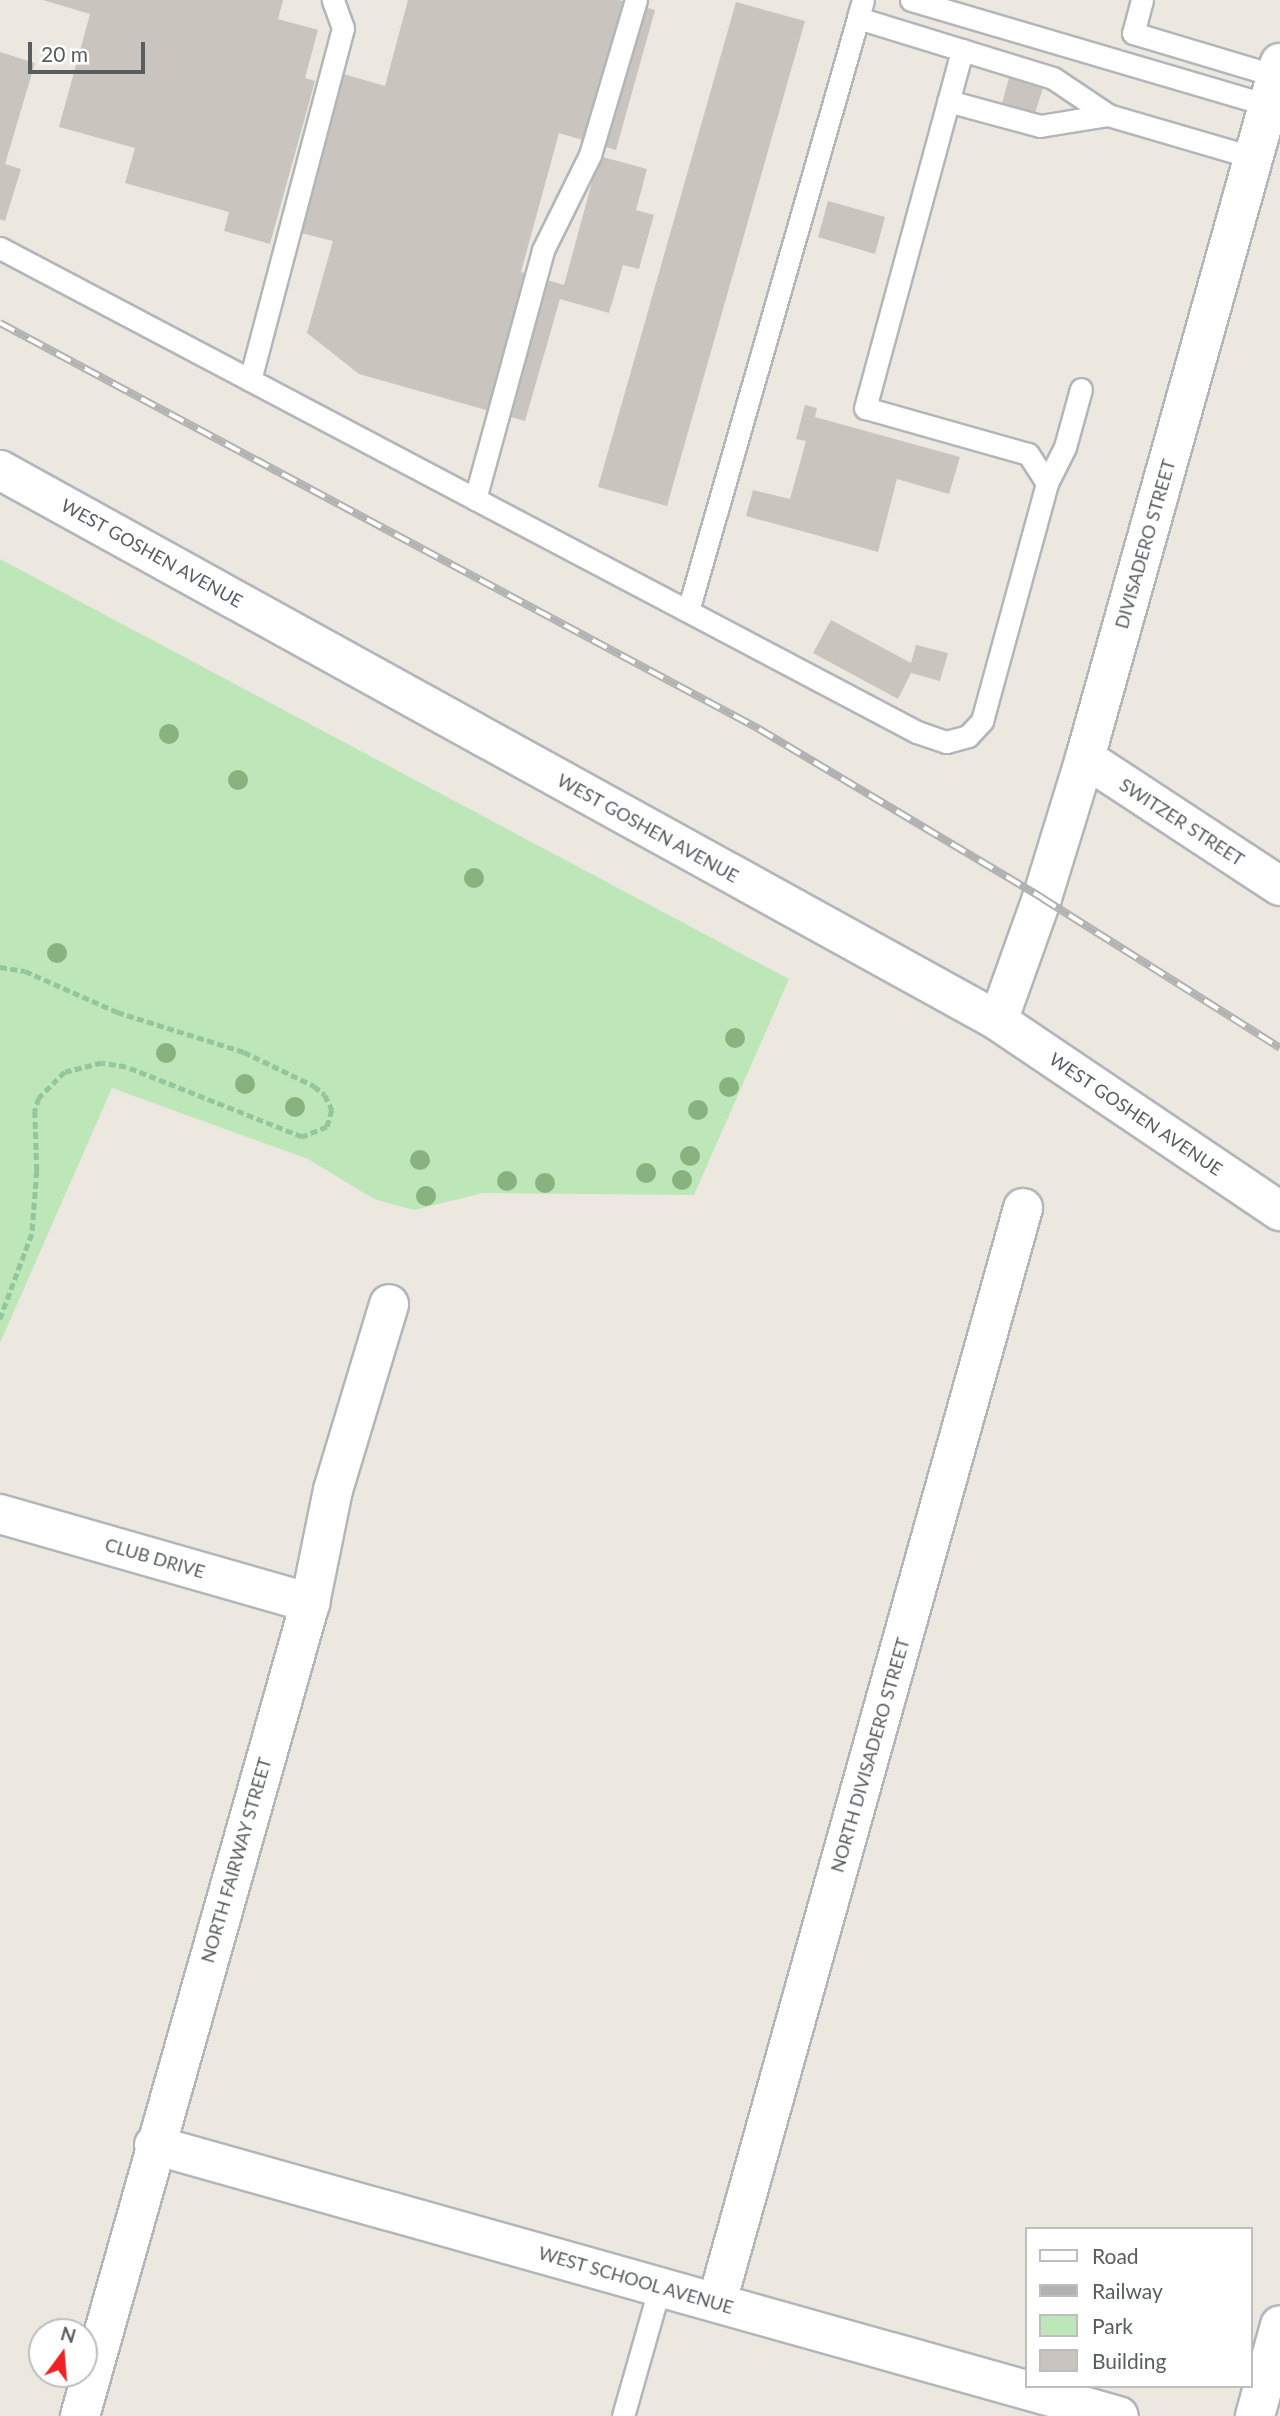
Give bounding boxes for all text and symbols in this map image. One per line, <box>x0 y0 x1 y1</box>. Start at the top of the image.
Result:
scale bar <box>32 28 149 72</box>
text: 20 m <box>41 41 88 66</box>
street label: DIVISADERO STREET <box>1110 457 1180 631</box>
street label: WEST GOSHEN AVENUE <box>57 494 247 612</box>
street label: WEST GOSHEN AVENUE <box>553 769 743 887</box>
street label: SWITZER STREET <box>1116 774 1248 870</box>
street label: WEST GOSHEN AVENUE <box>1045 1048 1227 1180</box>
street label: CLUB DRIVE <box>103 1533 207 1583</box>
street label: NORTH DIVISADERO STREET <box>826 1635 914 1875</box>
street label: NORTH FAIRWAY STREET <box>196 1755 276 1965</box>
legend <box>1024 2227 1252 2388</box>
street label: WEST SCHOOL AVENUE <box>535 2242 737 2318</box>
text: Road <box>1092 2243 1139 2268</box>
text: Railway <box>1092 2278 1163 2303</box>
text: Park <box>1092 2313 1133 2338</box>
north arrow <box>28 2318 98 2388</box>
text: N <box>58 2321 79 2347</box>
text: Building <box>1092 2348 1167 2373</box>

